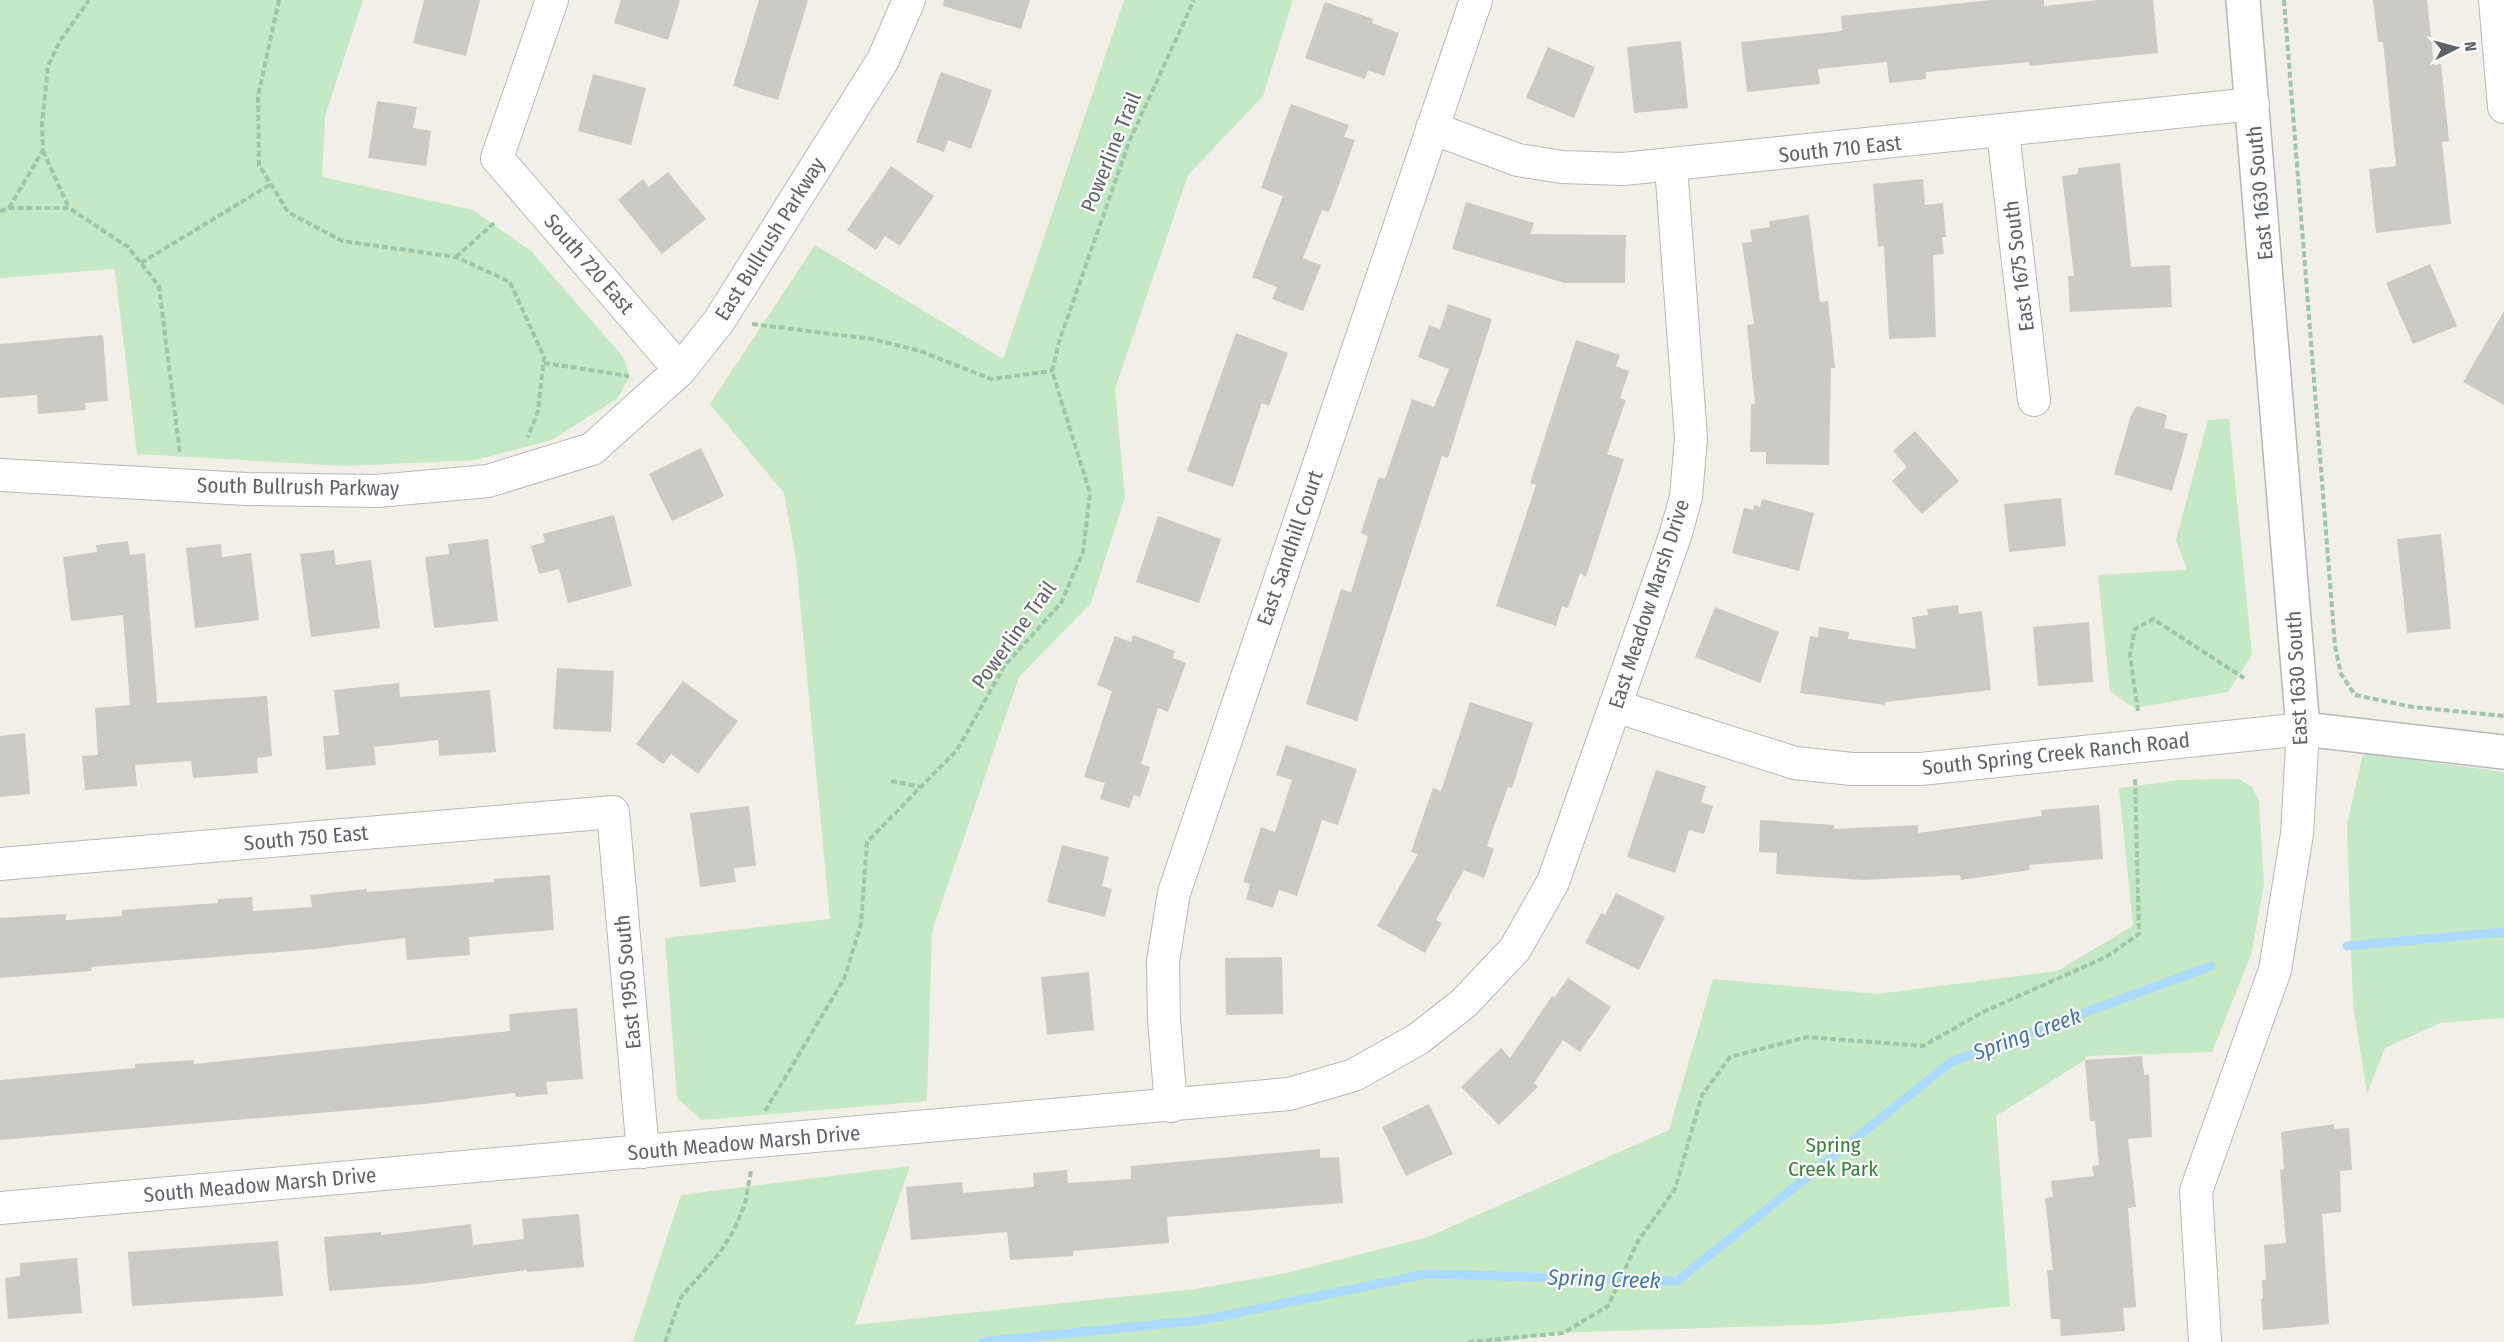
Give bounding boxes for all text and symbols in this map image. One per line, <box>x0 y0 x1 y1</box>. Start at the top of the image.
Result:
north arrow <box>2426 18 2486 78</box>
text: N <box>2460 41 2480 52</box>
street label: Powerline Trail <box>1075 88 1147 216</box>
street label: East 1630 South <box>2241 125 2279 261</box>
street label: South 710 East <box>1777 130 1903 168</box>
street label: East Bullrush Parkway <box>709 152 831 325</box>
street label: East 1675 South <box>1998 199 2040 333</box>
street label: South 720 East <box>538 209 640 320</box>
street label: East Sandhill Court <box>1251 467 1329 629</box>
street label: South Bullrush Parkway <box>197 472 400 502</box>
street label: East Meadow Marsh Drive <box>1603 496 1695 712</box>
street label: Powerline Trail <box>966 576 1062 694</box>
street label: East 1630 South <box>2280 610 2314 746</box>
street label: South Spring Creek Ranch Road <box>1921 727 2191 781</box>
street label: South 750 East <box>243 820 369 856</box>
street label: East 1950 South <box>609 914 647 1050</box>
water label: Spring Creek <box>1968 1002 2085 1066</box>
street label: South Meadow Marsh Drive <box>627 1120 861 1166</box>
park label: Spring Creek Park <box>1788 1132 1878 1182</box>
street label: South Meadow Marsh Drive <box>143 1162 377 1208</box>
water label: Spring Creek <box>1546 1264 1661 1294</box>

